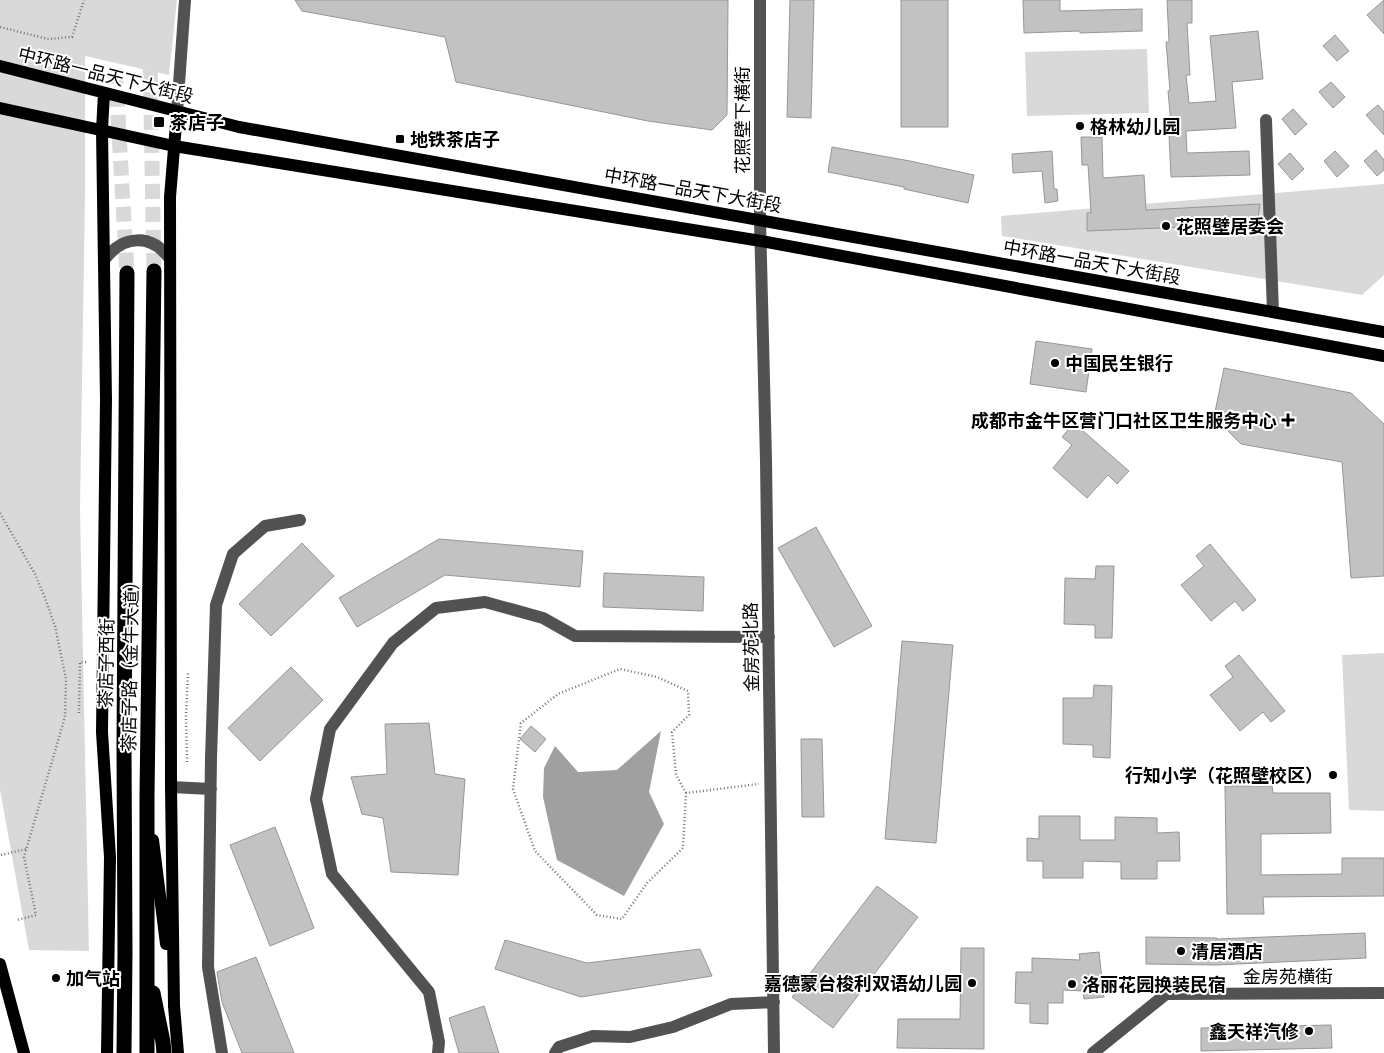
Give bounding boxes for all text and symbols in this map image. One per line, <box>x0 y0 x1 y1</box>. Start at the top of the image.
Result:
street label: 中环路一品天下大街段 <box>16 43 196 107</box>
street label: 花照壁下横街 <box>732 66 753 174</box>
place label: 茶店子 <box>170 112 224 133</box>
marker: 茶店子 <box>152 115 166 129</box>
place label: 格林幼儿园 <box>1090 116 1180 137</box>
marker: 格林幼儿园 <box>1074 120 1086 132</box>
place label: 地铁茶店子 <box>410 129 500 150</box>
marker: 地铁茶店子 <box>394 133 406 145</box>
street label: 中环路一品天下大街段 <box>603 164 783 216</box>
place label: 花照壁居委会 <box>1176 216 1284 237</box>
marker: 花照壁居委会 <box>1160 220 1172 232</box>
street label: 中环路一品天下大街段 <box>1002 236 1182 288</box>
place label: 中国民生银行 <box>1065 353 1173 374</box>
marker: 中国民生银行 <box>1049 357 1061 369</box>
place label: 成都市金牛区营门口社区卫生服务中心 <box>971 410 1277 431</box>
marker: 成都市金牛区营门口社区卫生服务中心 <box>1281 413 1295 427</box>
street label: 茶店子路（金牛大道） <box>118 572 142 752</box>
street label: 金房苑北路 <box>740 602 762 692</box>
street label: 茶店子西街 <box>95 618 117 708</box>
place label: 行知小学（花照壁校区） <box>1125 765 1323 786</box>
marker: 行知小学（花照壁校区） <box>1327 769 1339 781</box>
place label: 清居酒店 <box>1191 941 1263 962</box>
marker: 清居酒店 <box>1175 945 1187 957</box>
street label: 金房苑横街 <box>1243 966 1333 987</box>
place label: 加气站 <box>66 968 120 989</box>
marker: 加气站 <box>50 972 62 984</box>
place label: 嘉德蒙台梭利双语幼儿园 <box>764 973 962 994</box>
place label: 洛丽花园换装民宿 <box>1082 974 1226 995</box>
marker: 嘉德蒙台梭利双语幼儿园 <box>966 977 978 989</box>
marker: 洛丽花园换装民宿 <box>1066 978 1078 990</box>
place label: 鑫天祥汽修 <box>1209 1021 1299 1042</box>
marker: 鑫天祥汽修 <box>1303 1025 1315 1037</box>

